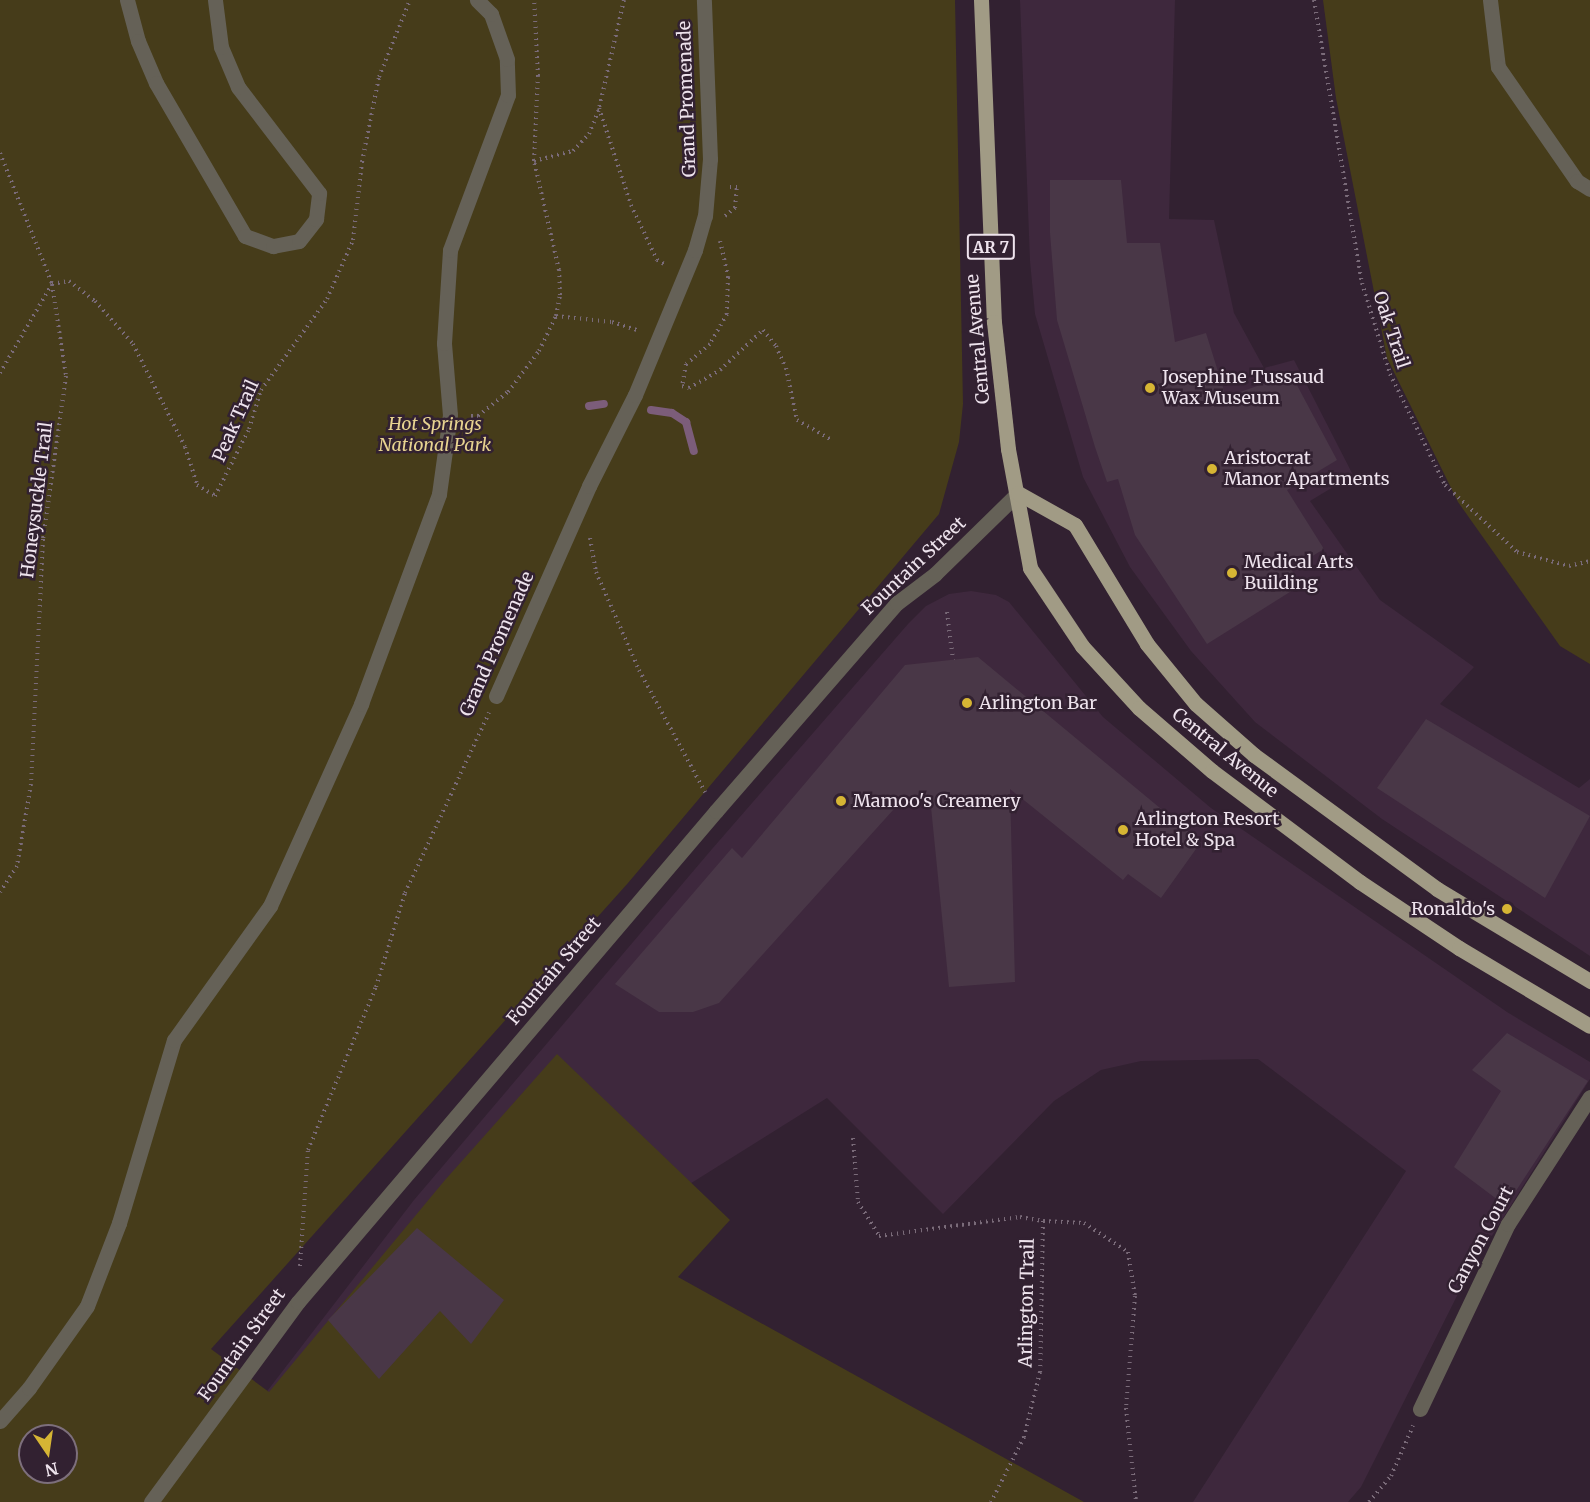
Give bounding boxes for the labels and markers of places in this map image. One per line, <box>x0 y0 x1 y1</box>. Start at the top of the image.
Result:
place label: Josephine Tussaud Wax Museum <box>1162 367 1324 410</box>
marker: Josephine Tussaud Wax Museum <box>1143 381 1157 395</box>
place label: Aristocrat Manor Apartments <box>1224 448 1390 490</box>
marker: Aristocrat Manor Apartments <box>1205 462 1219 476</box>
place label: Medical Arts Building <box>1244 552 1353 594</box>
marker: Medical Arts Building <box>1225 566 1239 580</box>
place label: Arlington Bar <box>979 692 1097 714</box>
marker: Arlington Bar <box>960 696 974 710</box>
place label: Mamoo's Creamery <box>853 790 1021 812</box>
marker: Mamoo's Creamery <box>834 794 848 808</box>
place label: Arlington Resort Hotel & Spa <box>1135 809 1279 852</box>
marker: Arlington Resort Hotel & Spa <box>1116 823 1130 837</box>
place label: Ronaldo's <box>1411 898 1495 920</box>
marker: Ronaldo's <box>1500 902 1514 916</box>

